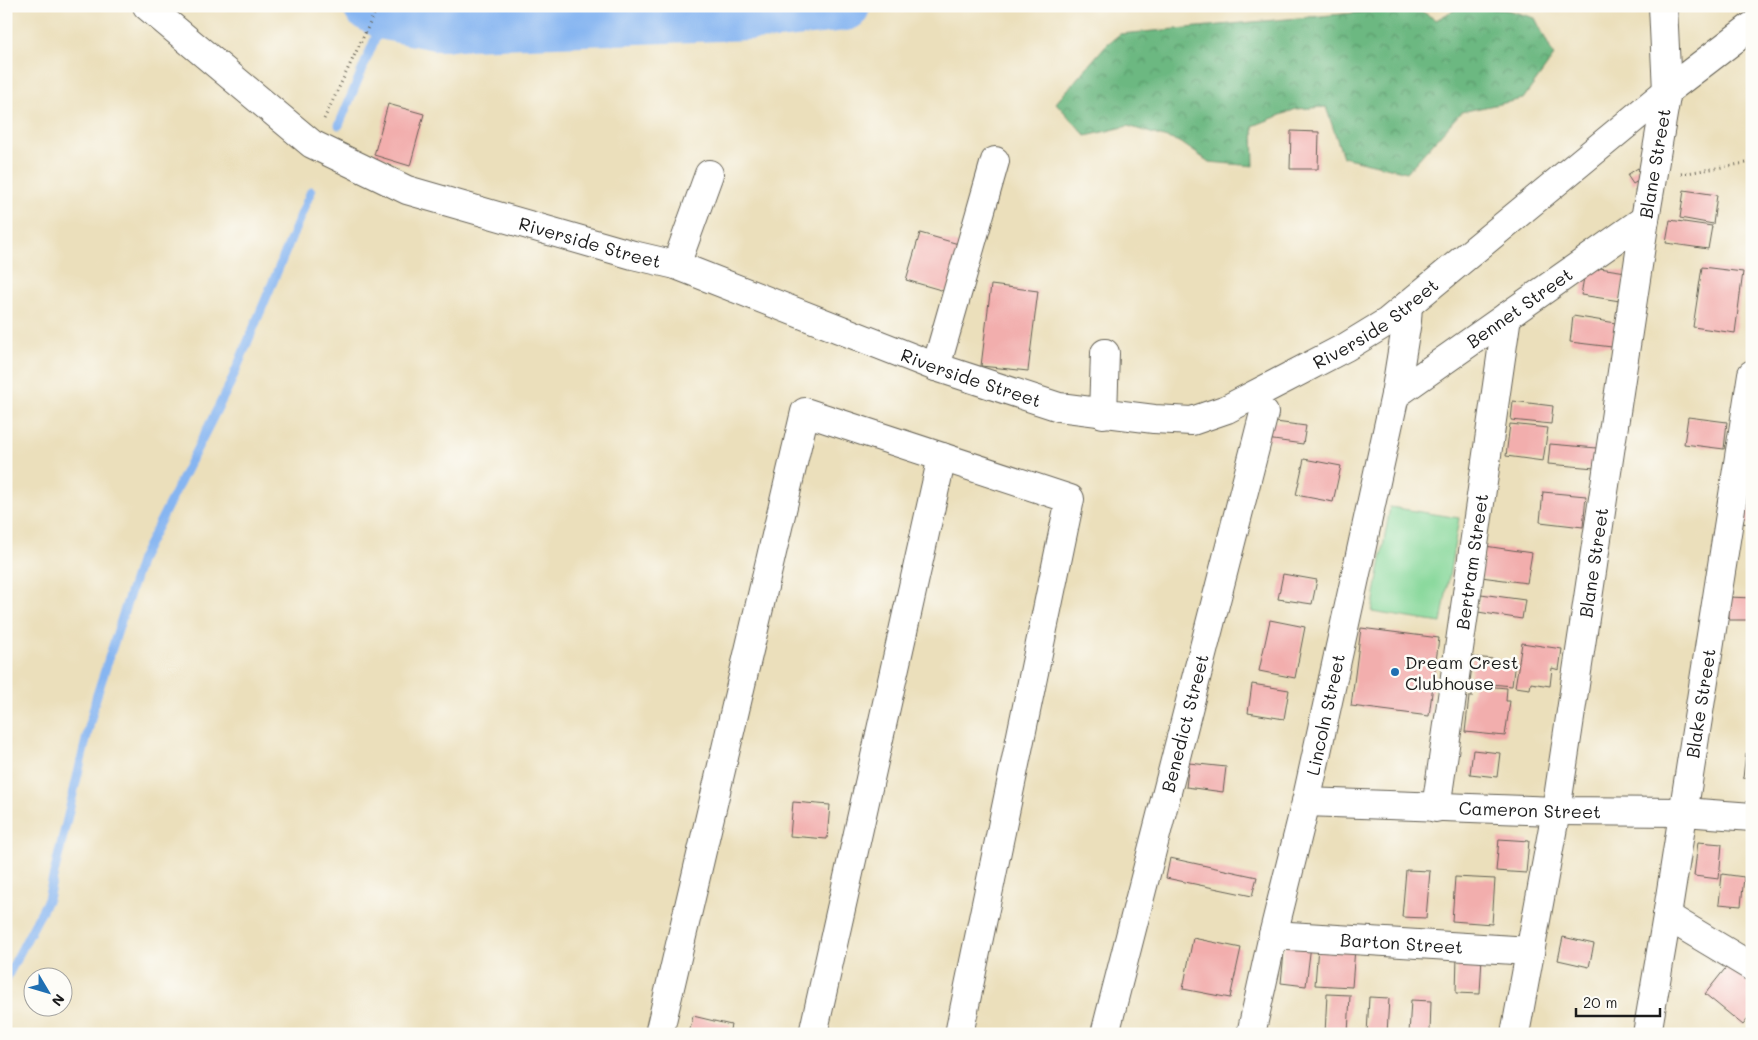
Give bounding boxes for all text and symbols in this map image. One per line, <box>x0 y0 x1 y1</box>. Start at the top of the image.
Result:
street label: Blane Street <box>1633 106 1676 220</box>
street label: Riverside Street <box>516 211 664 273</box>
street label: Bennet Street <box>1461 262 1577 353</box>
street label: Riverside Street <box>1309 273 1443 374</box>
street label: Riverside Street <box>898 342 1044 412</box>
street label: Bertram Street <box>1450 492 1493 631</box>
street label: Blane Street <box>1573 506 1613 619</box>
street label: Blake Street <box>1680 647 1721 760</box>
place label: Dream Crest Clubhouse <box>1405 650 1519 695</box>
street label: Benedict Street <box>1155 651 1214 795</box>
street label: Lincoln Street <box>1300 651 1350 778</box>
marker: Dream Crest Clubhouse <box>1389 666 1401 678</box>
street label: Cameron Street <box>1458 796 1601 823</box>
street label: Barton Street <box>1340 927 1464 959</box>
north arrow <box>22 968 72 1018</box>
scale bar <box>1576 985 1659 1017</box>
text: N <box>48 990 69 1010</box>
text: 20 m <box>1583 992 1617 1012</box>

